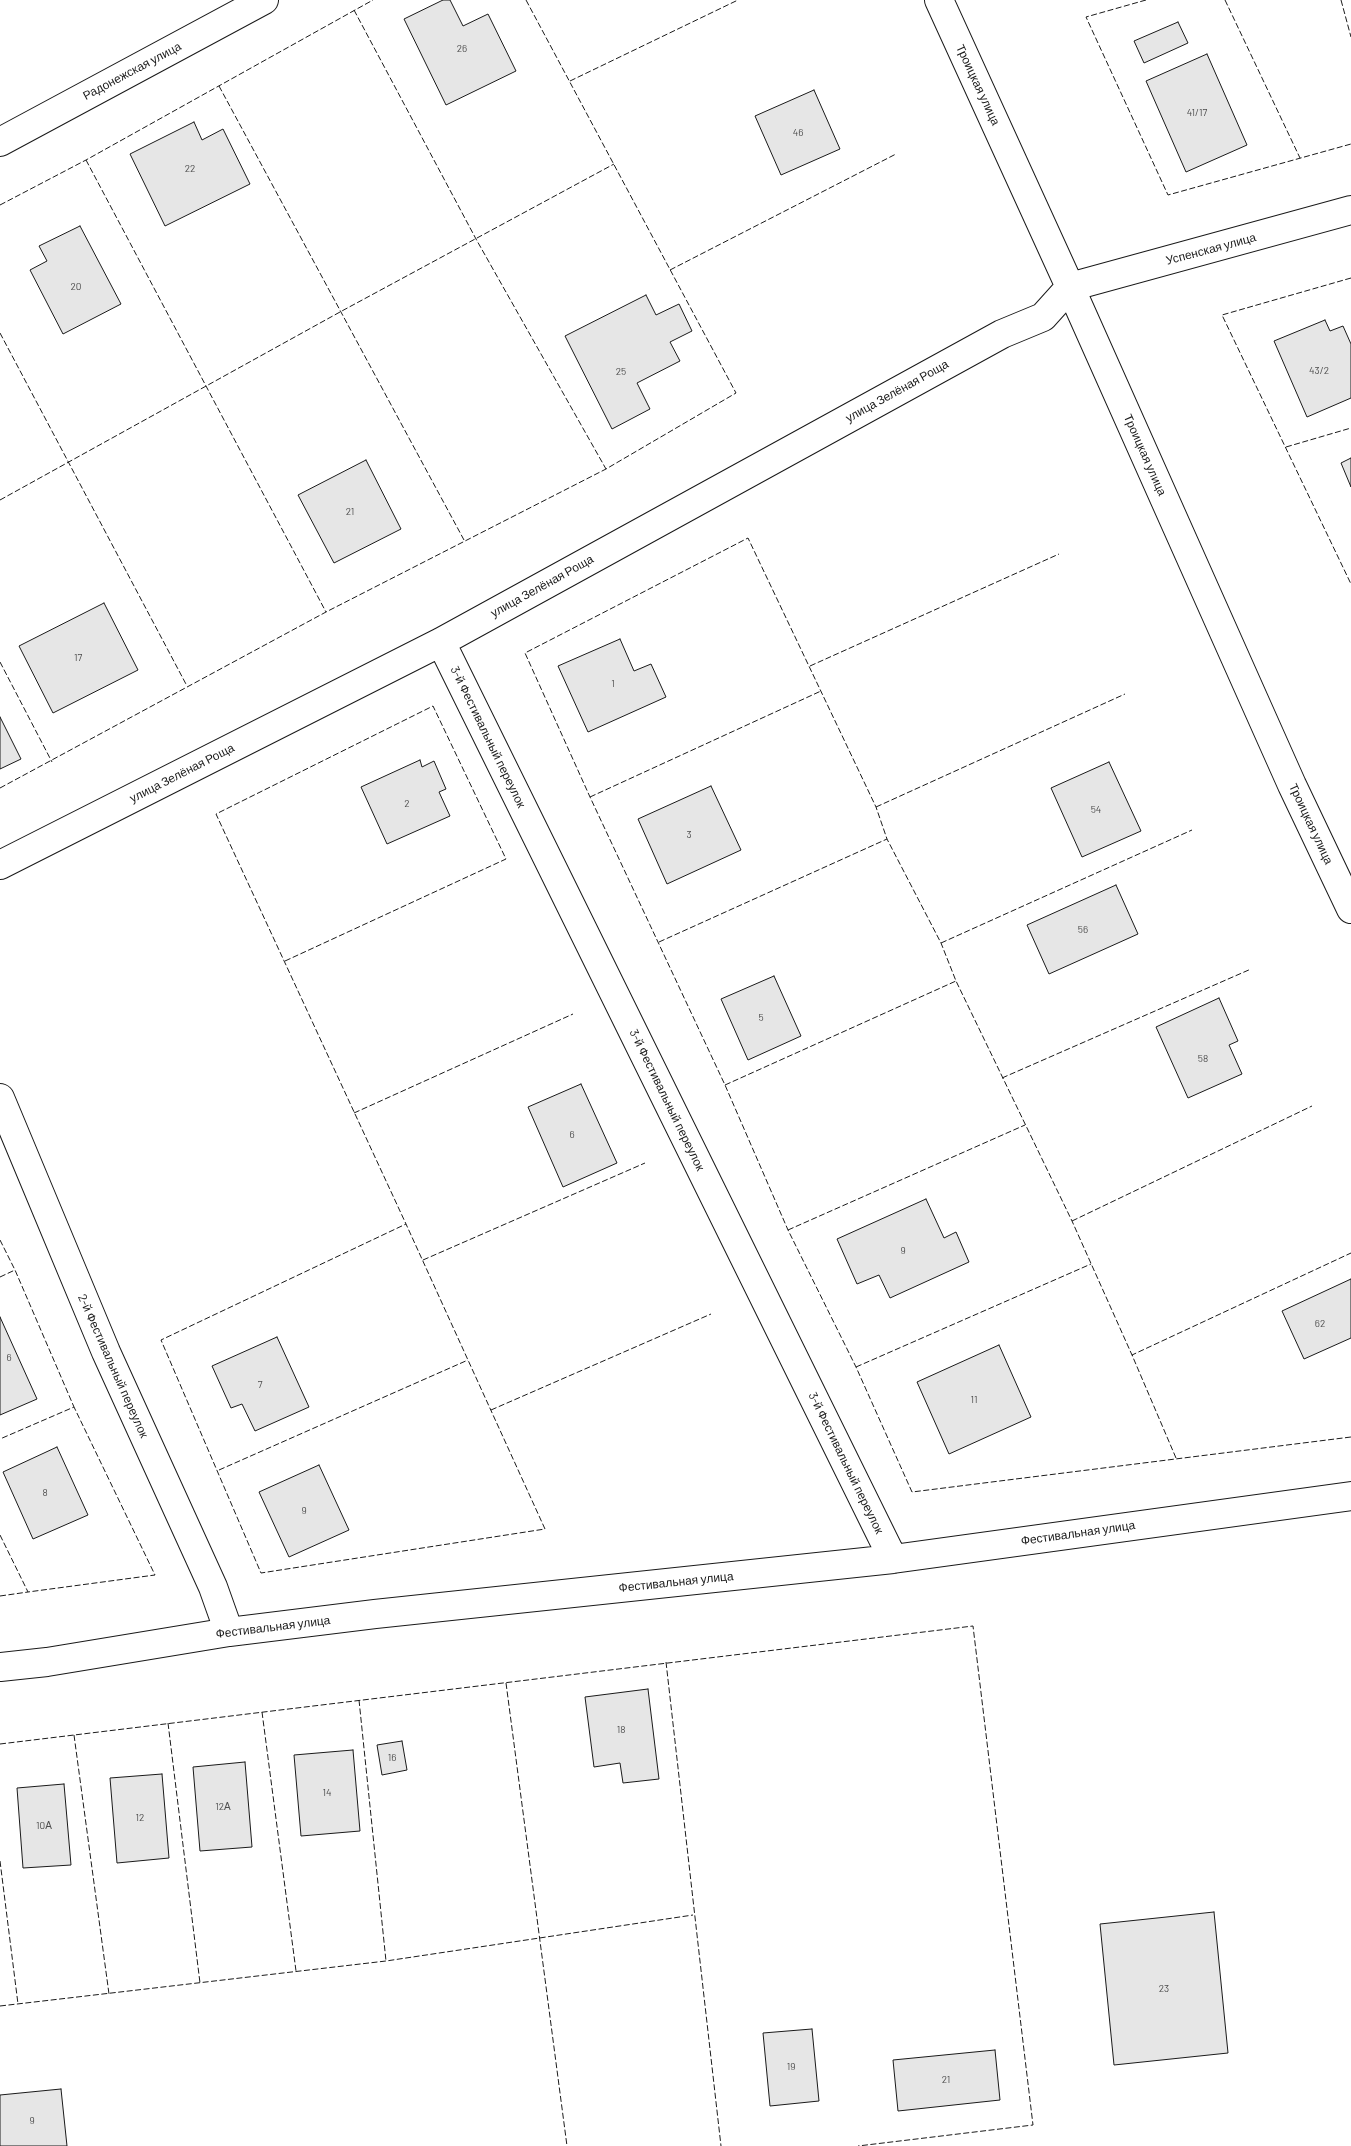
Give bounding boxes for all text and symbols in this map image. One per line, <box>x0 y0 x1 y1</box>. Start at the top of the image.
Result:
street label: Радонежская улица <box>80 39 184 103</box>
street label: Троицкая улица <box>953 42 1003 128</box>
house number: 26 <box>457 43 467 55</box>
house number: 41/17 <box>1187 107 1207 119</box>
house number: 46 <box>793 127 803 139</box>
house number: 22 <box>185 163 195 175</box>
street label: Успенская улица <box>1164 230 1258 268</box>
house number: 20 <box>70 281 82 293</box>
street label: улица Зелёная Роща <box>843 357 951 425</box>
house number: 43/2 <box>1309 365 1329 377</box>
house number: 25 <box>616 366 626 378</box>
street label: Троицкая улица <box>1121 412 1169 498</box>
house number: 21 <box>346 506 354 518</box>
street label: улица Зелёная Роща <box>488 552 596 620</box>
house number: 17 <box>74 652 82 664</box>
street label: 3-й Фестивальный переулок <box>447 664 529 810</box>
house number: 1 <box>611 678 615 690</box>
street label: улица Зелёная Роща <box>127 740 237 806</box>
street label: Троицкая улица <box>1286 781 1336 867</box>
house number: 2 <box>404 798 410 810</box>
house number: 54 <box>1091 804 1101 816</box>
house number: 3 <box>686 829 692 841</box>
house number: 56 <box>1078 924 1088 936</box>
house number: 5 <box>758 1012 764 1024</box>
street label: 3-й Фестивальный переулок <box>626 1027 708 1173</box>
house number: 58 <box>1198 1053 1208 1065</box>
house number: 6 <box>569 1129 575 1141</box>
house number: 9 <box>900 1245 906 1257</box>
street label: 2-й Фестивальный переулок <box>75 1292 151 1440</box>
house number: 62 <box>1315 1318 1325 1330</box>
house number: 6 <box>6 1352 12 1364</box>
house number: 7 <box>258 1379 262 1391</box>
street label: 3-й Фестивальный переулок <box>805 1390 887 1536</box>
house number: 11 <box>970 1394 978 1406</box>
house number: 8 <box>42 1487 48 1499</box>
house number: 9 <box>301 1505 307 1517</box>
street label: Фестивальная улица <box>1020 1518 1136 1548</box>
street label: Фестивальная улица <box>618 1569 734 1595</box>
street label: Фестивальная улица <box>215 1613 331 1641</box>
house number: 18 <box>617 1724 625 1736</box>
house number: 16 <box>388 1752 396 1764</box>
house number: 14 <box>322 1787 332 1799</box>
house number: 12А <box>215 1801 231 1813</box>
house number: 12 <box>136 1812 144 1824</box>
house number: 10А <box>36 1820 52 1832</box>
house number: 23 <box>1159 1983 1169 1995</box>
house number: 19 <box>787 2061 795 2073</box>
house number: 21 <box>942 2074 950 2086</box>
house number: 9 <box>29 2115 35 2127</box>

